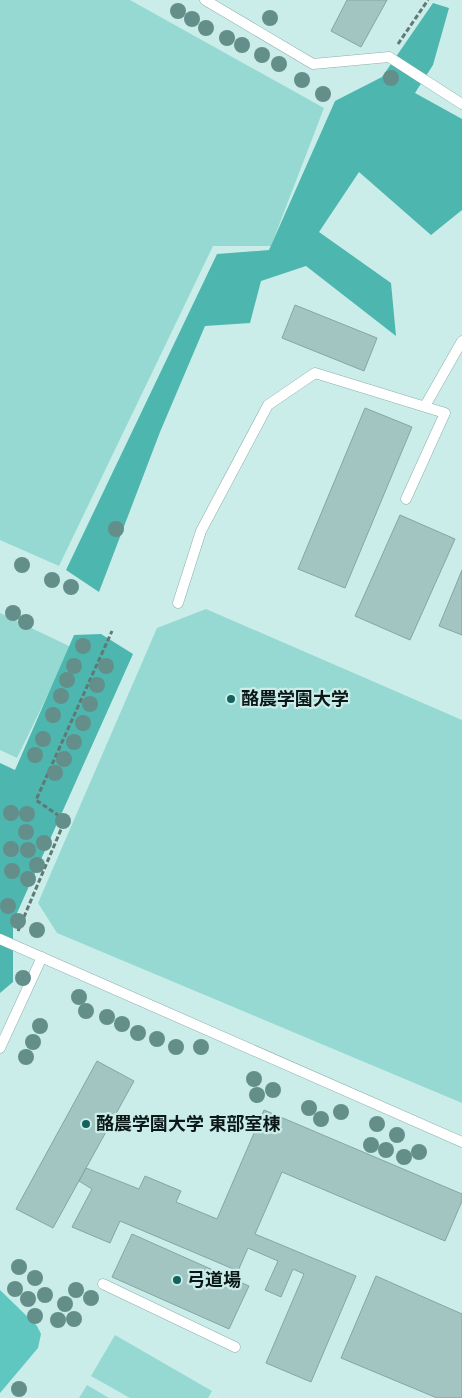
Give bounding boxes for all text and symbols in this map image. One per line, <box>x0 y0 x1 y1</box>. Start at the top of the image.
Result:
place label: 酪農学園大学 <box>241 689 349 712</box>
marker: 酪農学園大学 <box>225 693 237 705</box>
place label: 酪農学園大学 東部室棟 <box>96 1114 281 1137</box>
marker: 酪農学園大学 東部室棟 <box>80 1118 92 1130</box>
place label: 弓道場 <box>187 1270 241 1293</box>
marker: 弓道場 <box>171 1274 183 1286</box>

